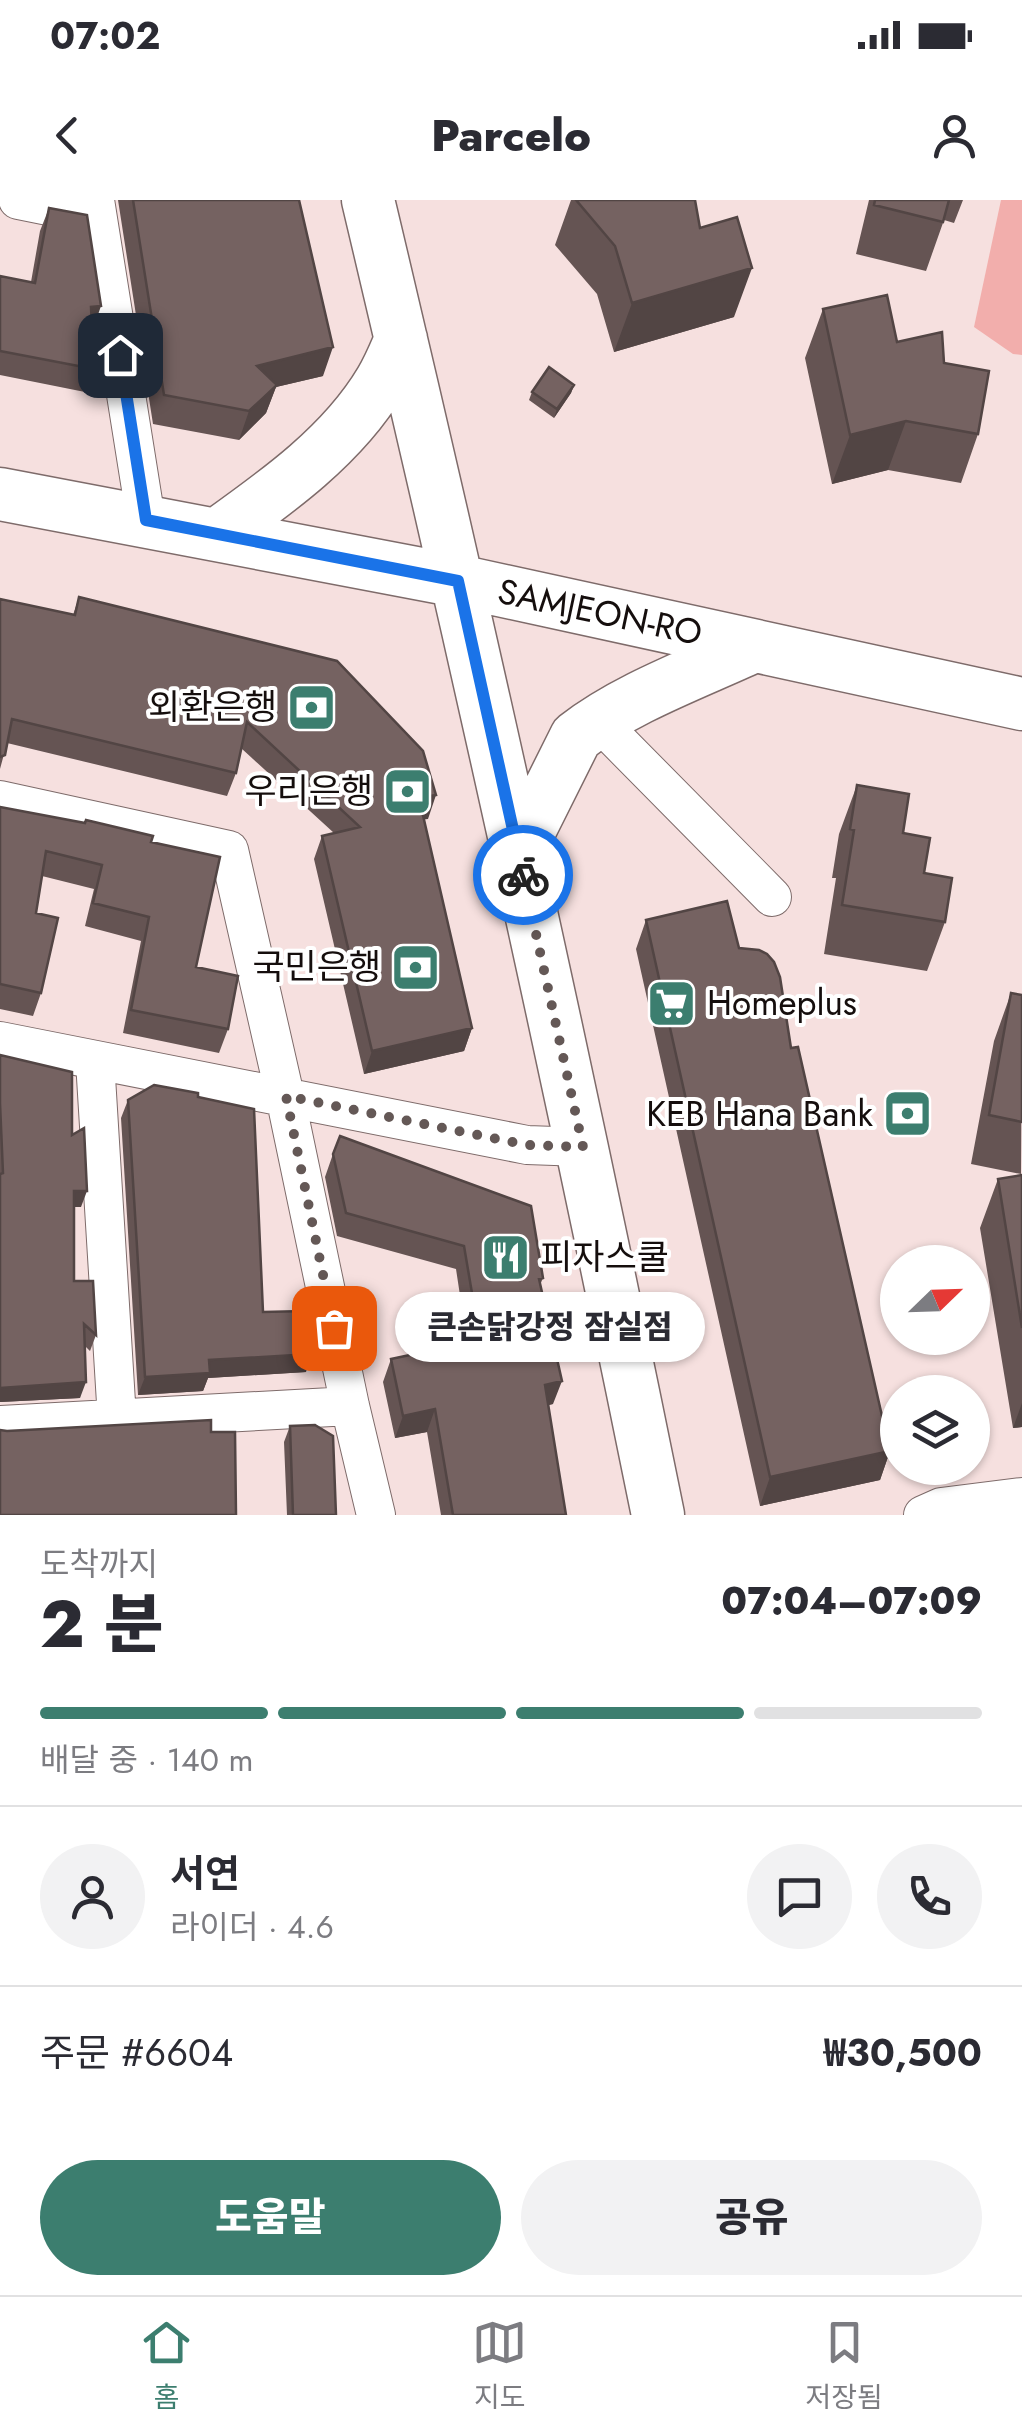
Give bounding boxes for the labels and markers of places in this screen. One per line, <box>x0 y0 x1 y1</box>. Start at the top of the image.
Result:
pin <box>78 313 163 398</box>
bank icon: 외환은행 <box>286 681 338 733</box>
place label: 외환은행 <box>148 682 277 732</box>
bank icon: 우리은행 <box>382 765 434 817</box>
place label: 우리은행 <box>244 766 373 816</box>
bank icon: 국민은행 <box>390 941 442 993</box>
place label: 국민은행 <box>252 942 381 992</box>
supermarket icon: Homeplus <box>646 977 698 1029</box>
place label: Homeplus <box>707 978 857 1028</box>
bank icon: KEB Hana Bank <box>882 1088 934 1140</box>
place label: KEB Hana Bank <box>646 1089 874 1139</box>
restaurant icon: 피자스쿨 <box>479 1231 531 1283</box>
place label: 피자스쿨 <box>540 1232 669 1282</box>
pin <box>292 1286 377 1371</box>
callout: 큰손닭강정 잠실점 <box>394 1293 704 1363</box>

